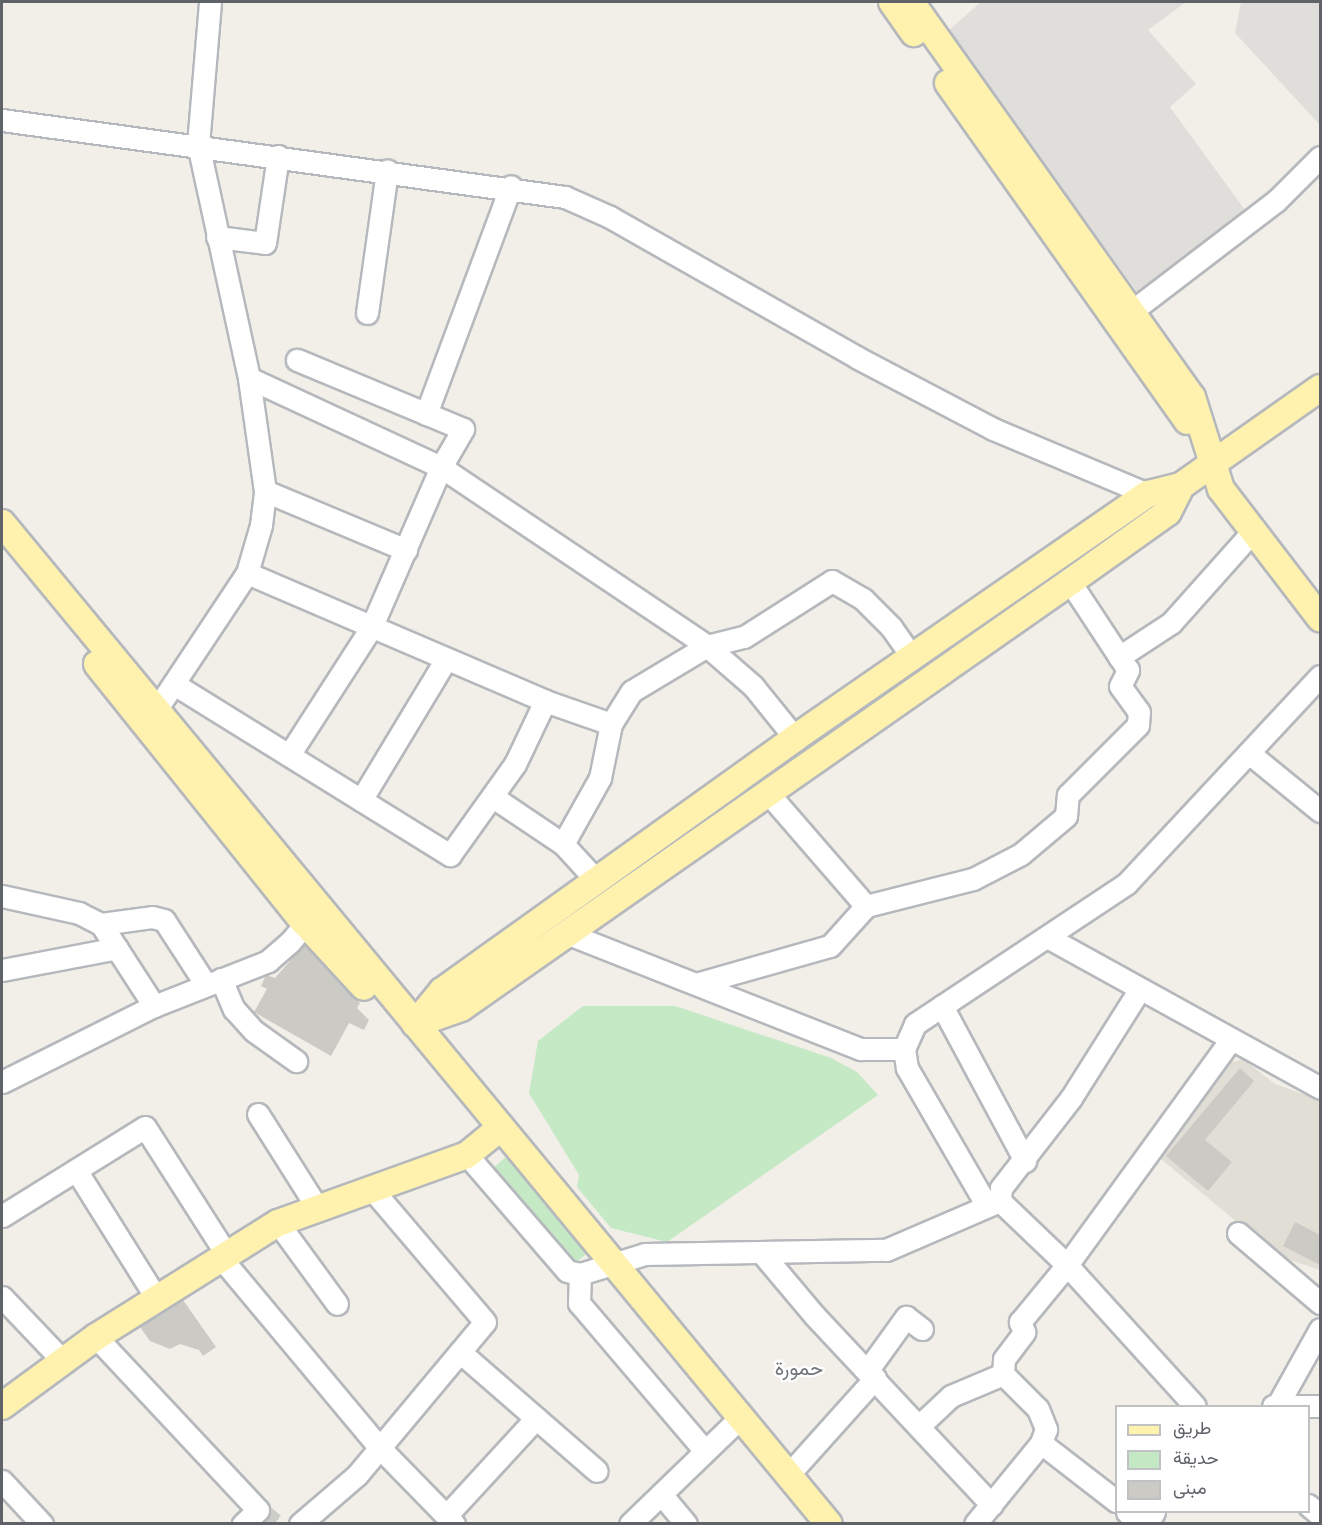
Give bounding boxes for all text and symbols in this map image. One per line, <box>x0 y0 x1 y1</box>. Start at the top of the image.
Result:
district label: حمورة <box>775 1356 823 1380</box>
legend <box>1115 1405 1310 1513</box>
text: طريق <box>1173 1417 1211 1438</box>
text: حديقة <box>1173 1447 1219 1468</box>
text: مبنى <box>1173 1477 1207 1498</box>

